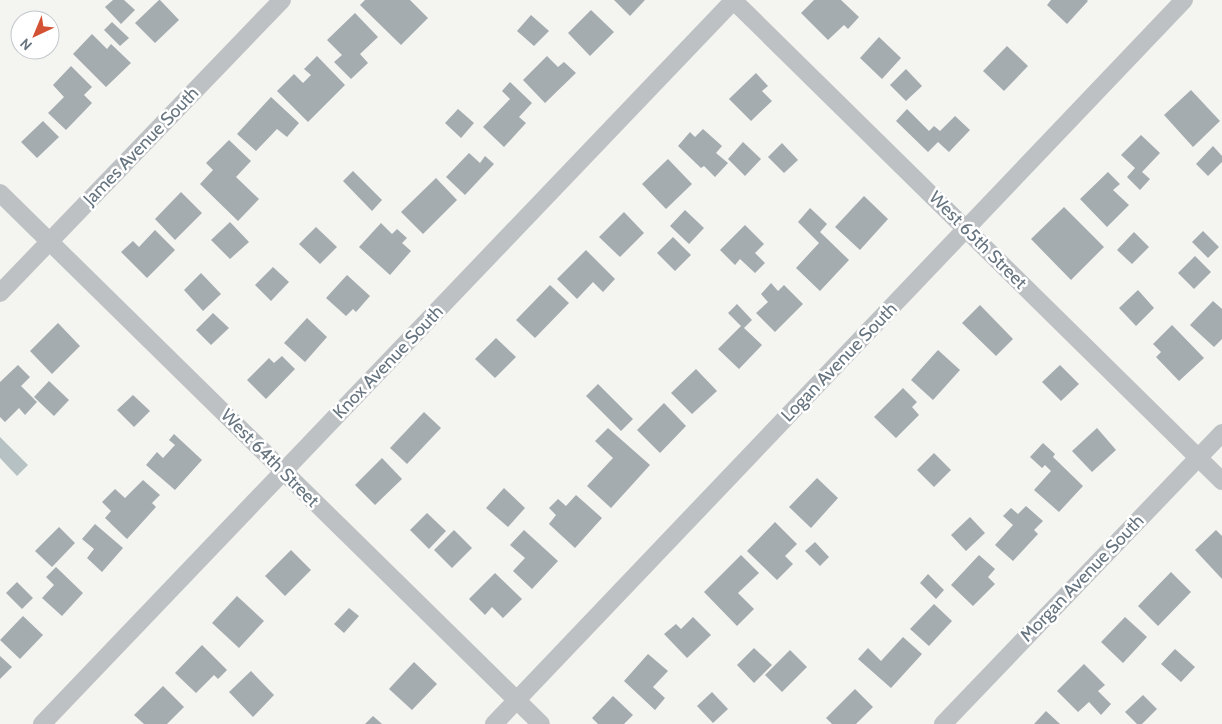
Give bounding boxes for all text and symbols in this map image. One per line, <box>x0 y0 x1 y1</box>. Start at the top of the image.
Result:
north arrow <box>10 10 60 60</box>
text: N <box>16 34 36 54</box>
street label: James Avenue South <box>78 82 203 211</box>
street label: West 65th Street <box>925 187 1031 293</box>
street label: Logan Avenue South <box>776 298 902 426</box>
street label: Knox Avenue South <box>328 301 448 423</box>
street label: West 64th Street <box>216 404 324 512</box>
street label: Morgan Avenue South <box>1016 510 1148 646</box>

